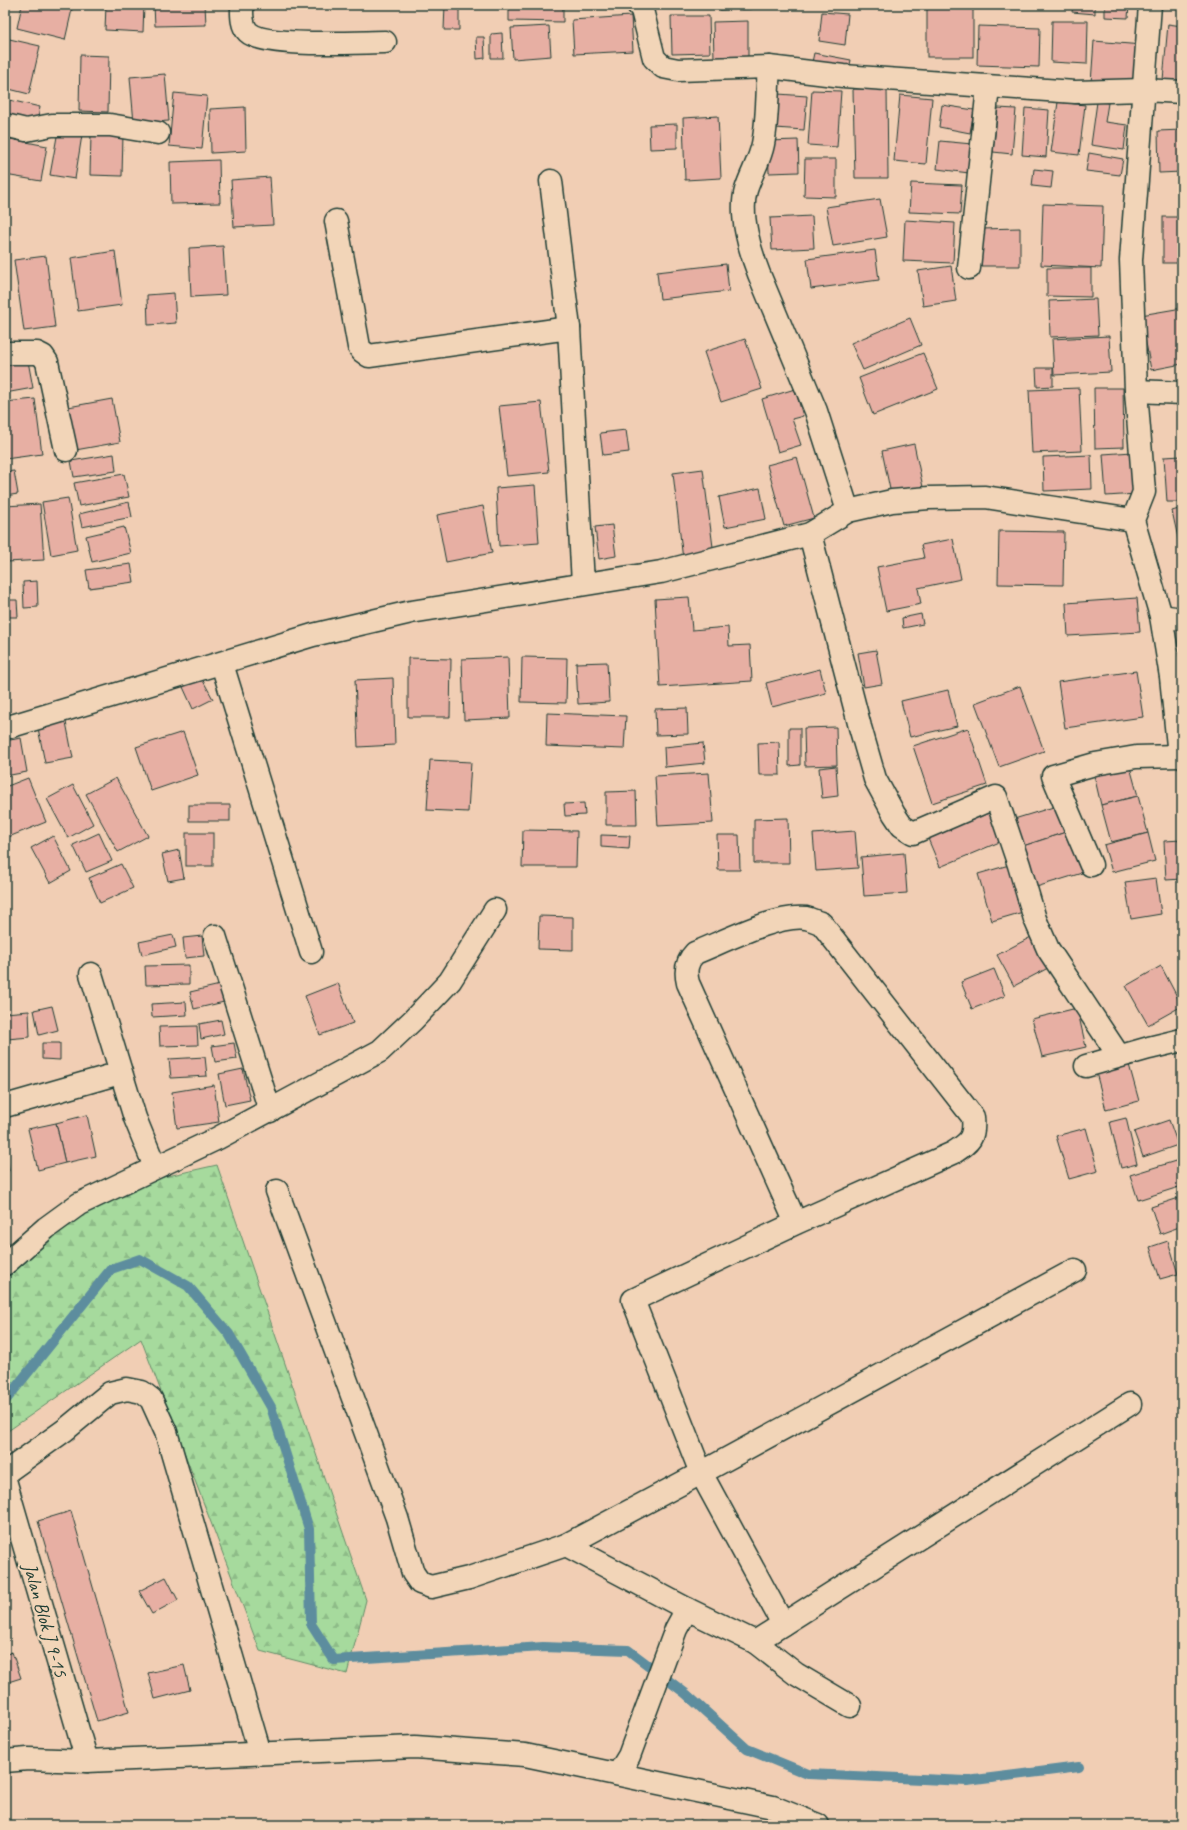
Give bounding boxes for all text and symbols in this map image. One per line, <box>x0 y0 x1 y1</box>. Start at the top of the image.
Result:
street label: Jalan Blok J 9-15 <box>17 1559 74 1681</box>

